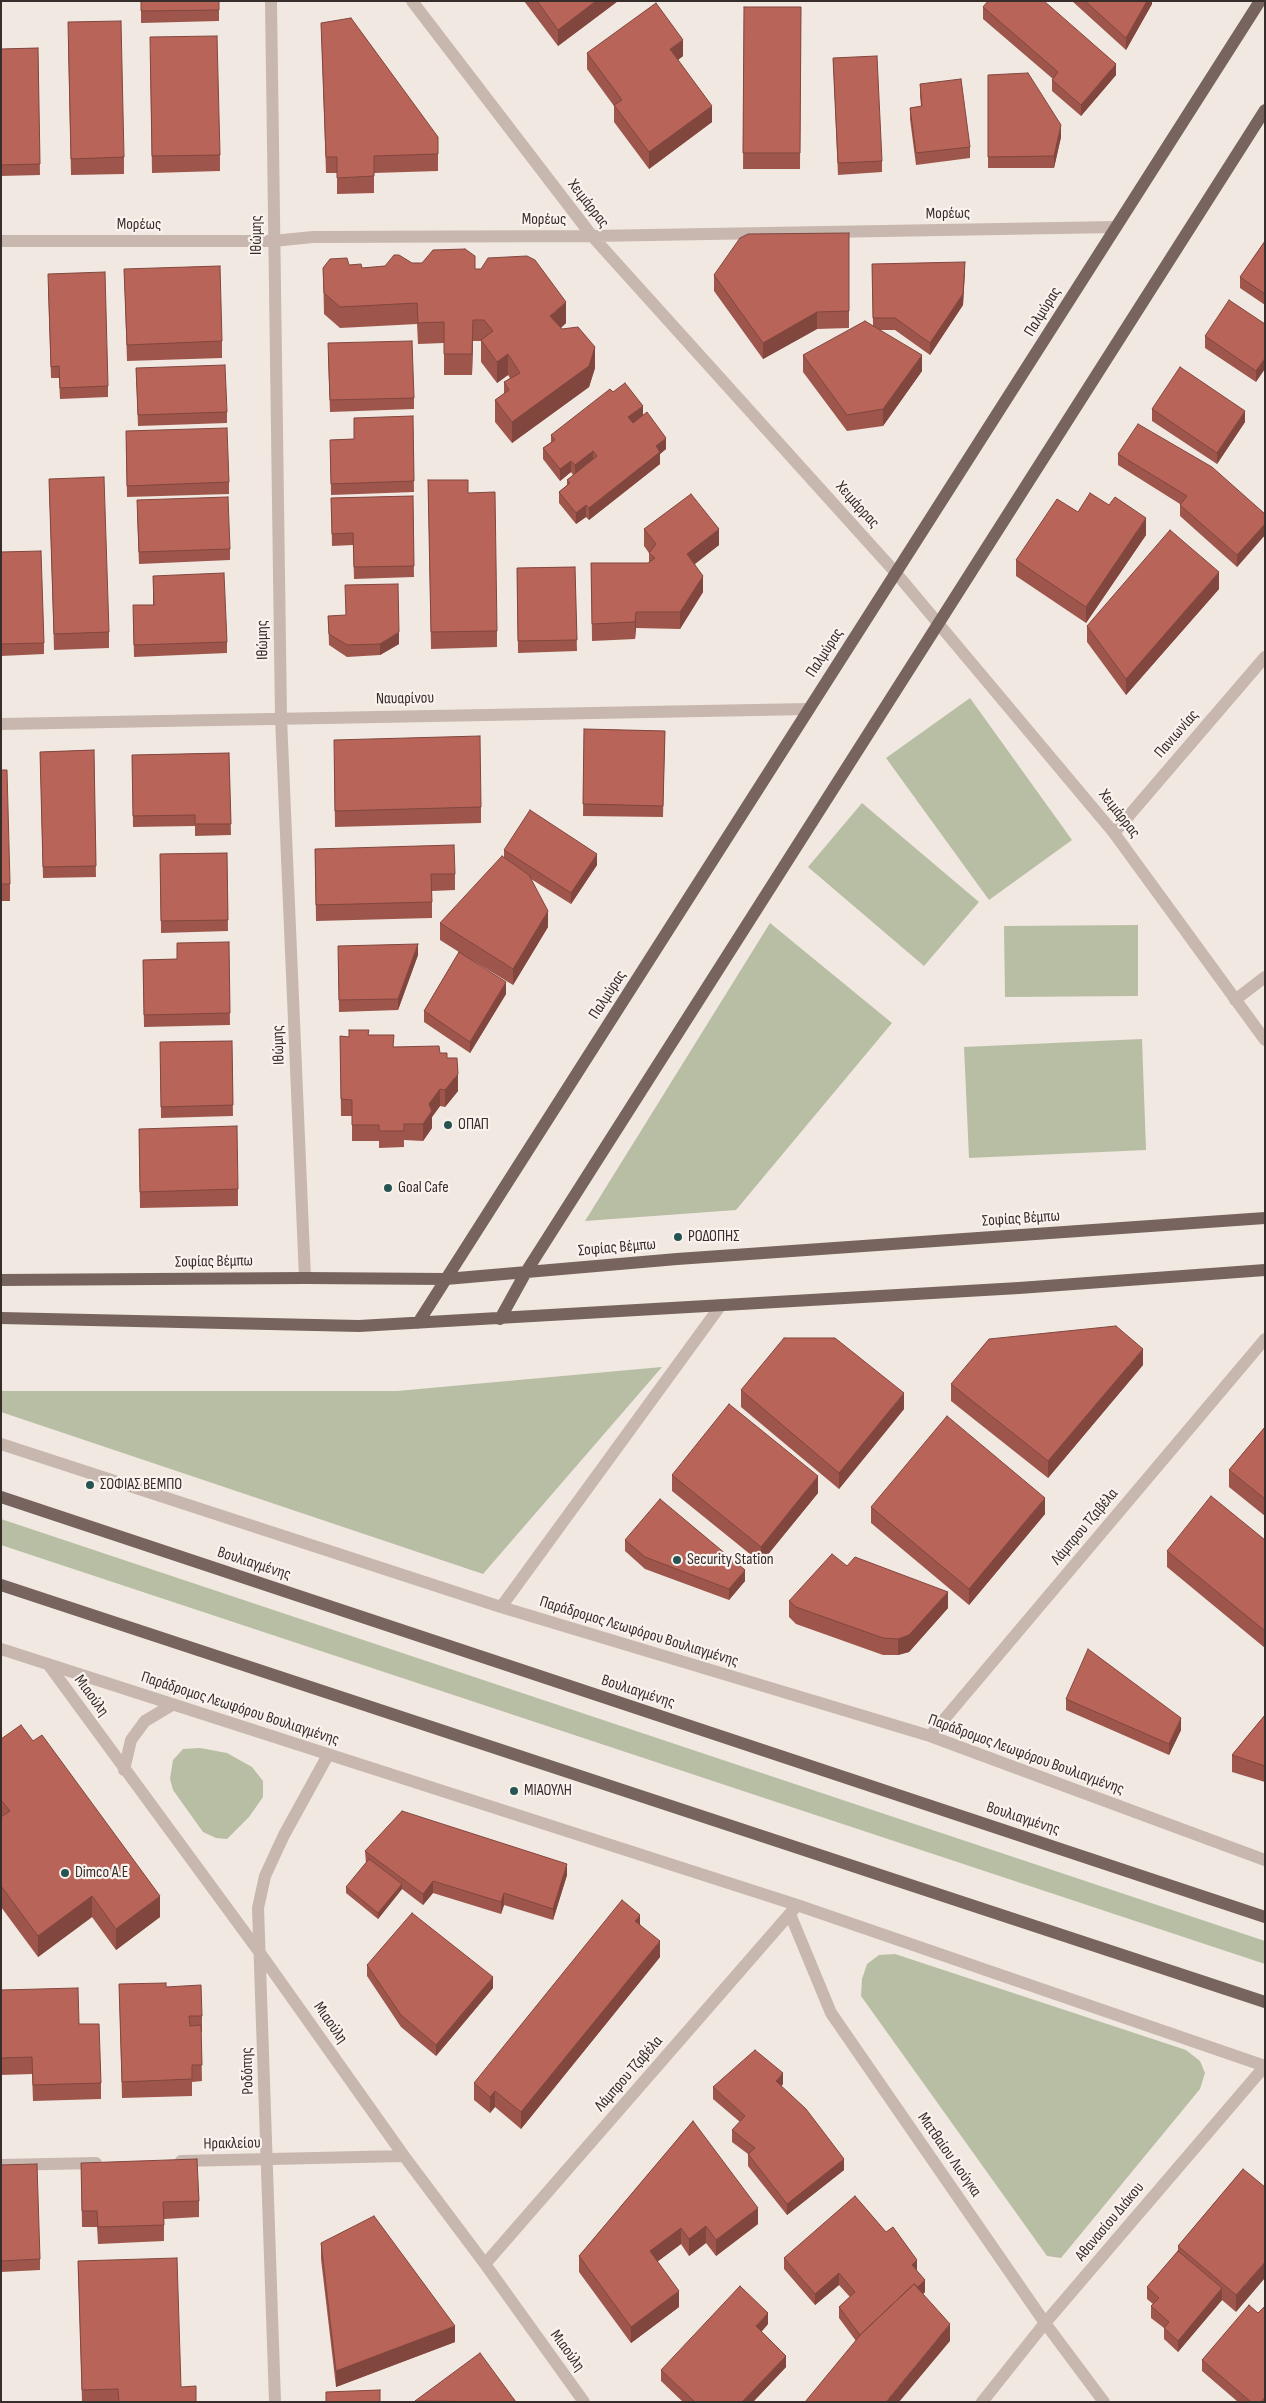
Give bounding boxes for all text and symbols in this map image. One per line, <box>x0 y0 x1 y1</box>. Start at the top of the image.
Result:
street label: Χειμάρρας <box>563 176 613 232</box>
street label: Μορέως <box>926 204 970 224</box>
street label: Μορέως <box>522 210 566 230</box>
street label: Μορέως <box>117 215 161 235</box>
street label: Ιθώμης <box>247 215 267 255</box>
street label: Παλμύρας <box>1020 284 1066 340</box>
street label: Χειμάρρας <box>831 478 883 532</box>
street label: Ιθώμης <box>253 620 273 660</box>
street label: Παλμύρας <box>802 625 848 681</box>
street label: Ναυαρίνου <box>376 689 434 709</box>
street label: Πανιωνίας <box>1151 706 1203 762</box>
street label: Χειμάρρας <box>1094 786 1144 842</box>
street label: Παλμύρας <box>585 967 631 1023</box>
street label: Ιθώμης <box>269 1025 289 1065</box>
place label: ΟΠΑΠ <box>458 1115 489 1135</box>
marker: ΟΠΑΠ <box>442 1119 454 1131</box>
place label: Goal Cafe <box>398 1178 449 1198</box>
marker: Goal Cafe <box>382 1182 394 1194</box>
street label: Σοφίας Βέμπω <box>981 1207 1061 1231</box>
place label: ΡΟΔΟΠΗΣ <box>688 1227 739 1247</box>
marker: ΡΟΔΟΠΗΣ <box>672 1231 684 1243</box>
street label: Σοφίας Βέμπω <box>577 1235 657 1261</box>
street label: Σοφίας Βέμπω <box>175 1252 253 1272</box>
place label: ΣΟΦΙΑΣ ΒΕΜΠΟ <box>100 1475 182 1495</box>
marker: ΣΟΦΙΑΣ ΒΕΜΠΟ <box>84 1479 96 1491</box>
street label: Λάμπρου Τζαβέλα <box>1047 1485 1123 1569</box>
street label: Βουλιαγμένης <box>215 1543 293 1585</box>
place label: Security Station <box>687 1550 774 1570</box>
marker: Security Station <box>671 1554 683 1566</box>
street label: Παράδρομος Λεωφόρου Βουλιαγμένης <box>537 1593 741 1671</box>
street label: Παράδρομος Λεωφόρου Βουλιαγμένης <box>139 1668 341 1750</box>
street label: Βουλιαγμένης <box>599 1671 677 1713</box>
street label: Μιαούλη <box>70 1672 112 1720</box>
street label: Παράδρομος Λεωφόρου Βουλιαγμένης <box>925 1711 1127 1799</box>
place label: ΜΙΑΟΥΛΗ <box>524 1781 572 1801</box>
marker: ΜΙΑΟΥΛΗ <box>508 1785 520 1797</box>
street label: Βουλιαγμένης <box>984 1798 1062 1840</box>
place label: Dimco Α.Ε <box>75 1863 128 1883</box>
marker: Dimco Α.Ε <box>59 1867 71 1879</box>
street label: Μιαούλη <box>309 1998 351 2048</box>
street label: Λάμπρου Τζαβέλα <box>591 2032 667 2116</box>
street label: Ροδόπης <box>238 2047 258 2095</box>
street label: Ματθαίου Λιούγκα <box>913 2109 985 2201</box>
street label: Ηρακλείου <box>203 2134 261 2154</box>
street label: Αθανασίου Διάκου <box>1071 2179 1149 2265</box>
street label: Μιαούλη <box>546 2327 588 2375</box>

